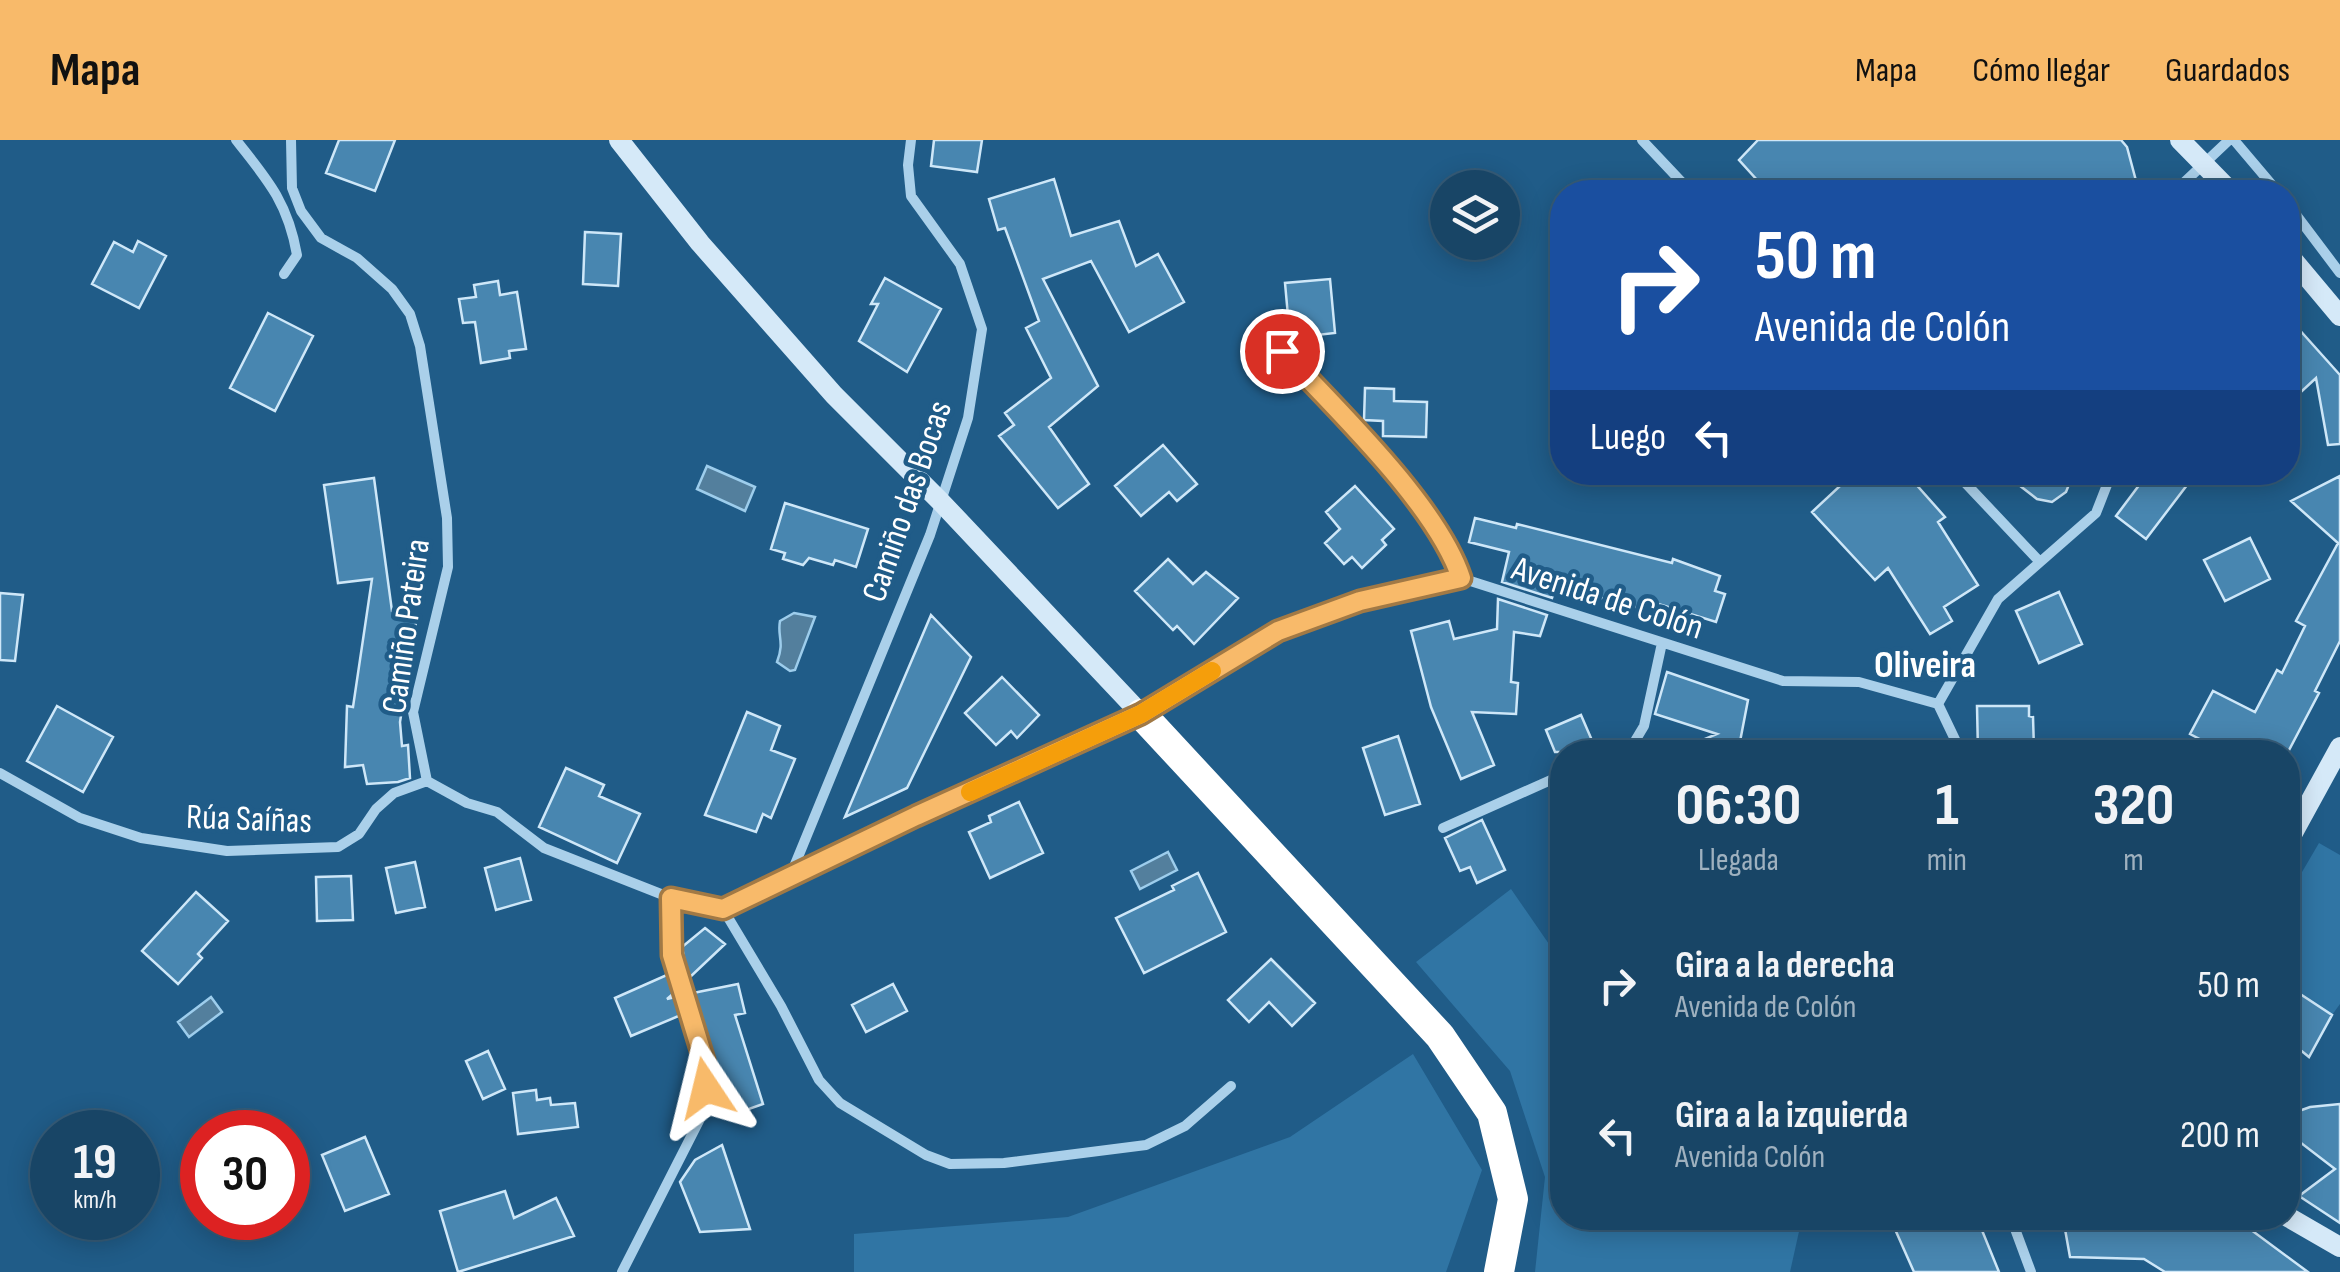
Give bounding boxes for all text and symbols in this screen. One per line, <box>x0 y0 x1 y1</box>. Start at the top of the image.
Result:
text: Mapa <box>50 42 140 99</box>
text: Mapa <box>1855 49 1917 92</box>
text: Cómo llegar <box>1972 49 2110 92</box>
text: Guardados <box>2165 49 2290 92</box>
map controls <box>1430 170 1520 260</box>
button: layers <box>1430 170 1520 260</box>
text: 50 m <box>1755 215 1876 299</box>
icon: right <box>1590 220 1720 350</box>
text: Avenida de Colón <box>1755 300 2010 355</box>
pin <box>1240 309 1325 394</box>
icon: arrive <box>1255 324 1310 379</box>
street label: Camiño das Bocas <box>853 395 962 608</box>
icon: left <box>1686 410 1741 465</box>
text: Luego <box>1590 415 1666 460</box>
street label: Camiño Pateira <box>373 536 440 716</box>
street label: Avenida de Colón <box>1506 547 1709 650</box>
district label: Oliveira <box>1874 643 1976 688</box>
text: 06:30 <box>1676 770 1801 842</box>
text: 1 <box>1935 770 1959 842</box>
text: 320 <box>2093 770 2174 842</box>
street label: Rúa Saíñas <box>185 796 313 843</box>
text: Llegada <box>1698 841 1779 880</box>
text: min <box>1927 841 1967 880</box>
text: m <box>2123 841 2144 880</box>
text: Gira a la derecha <box>1675 943 1895 988</box>
icon: right <box>1590 958 1645 1013</box>
text: 50 m <box>2197 963 2260 1008</box>
text: Avenida de Colón <box>1675 988 1856 1027</box>
position arrow <box>654 1036 758 1140</box>
text: Gira a la izquierda <box>1675 1093 1908 1138</box>
icon: left <box>1590 1108 1645 1163</box>
speed limit sign: 30 <box>180 1110 310 1240</box>
text: 200 m <box>2180 1113 2260 1158</box>
text: 19 <box>73 1133 117 1193</box>
text: Avenida Colón <box>1675 1138 1825 1177</box>
text: km/h <box>73 1185 117 1216</box>

